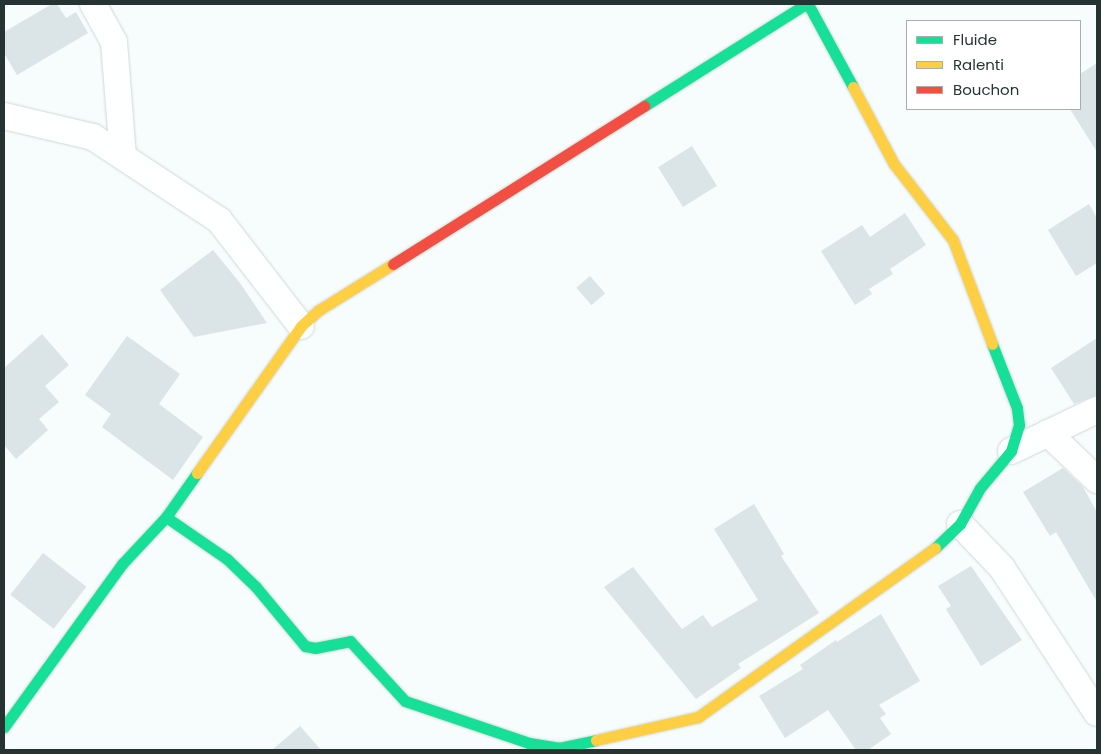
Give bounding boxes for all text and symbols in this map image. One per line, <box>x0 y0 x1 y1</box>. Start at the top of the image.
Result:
legend <box>906 20 1081 110</box>
text: Fluide <box>953 29 997 50</box>
text: Ralenti <box>953 54 1004 75</box>
text: Bouchon <box>953 79 1019 100</box>

